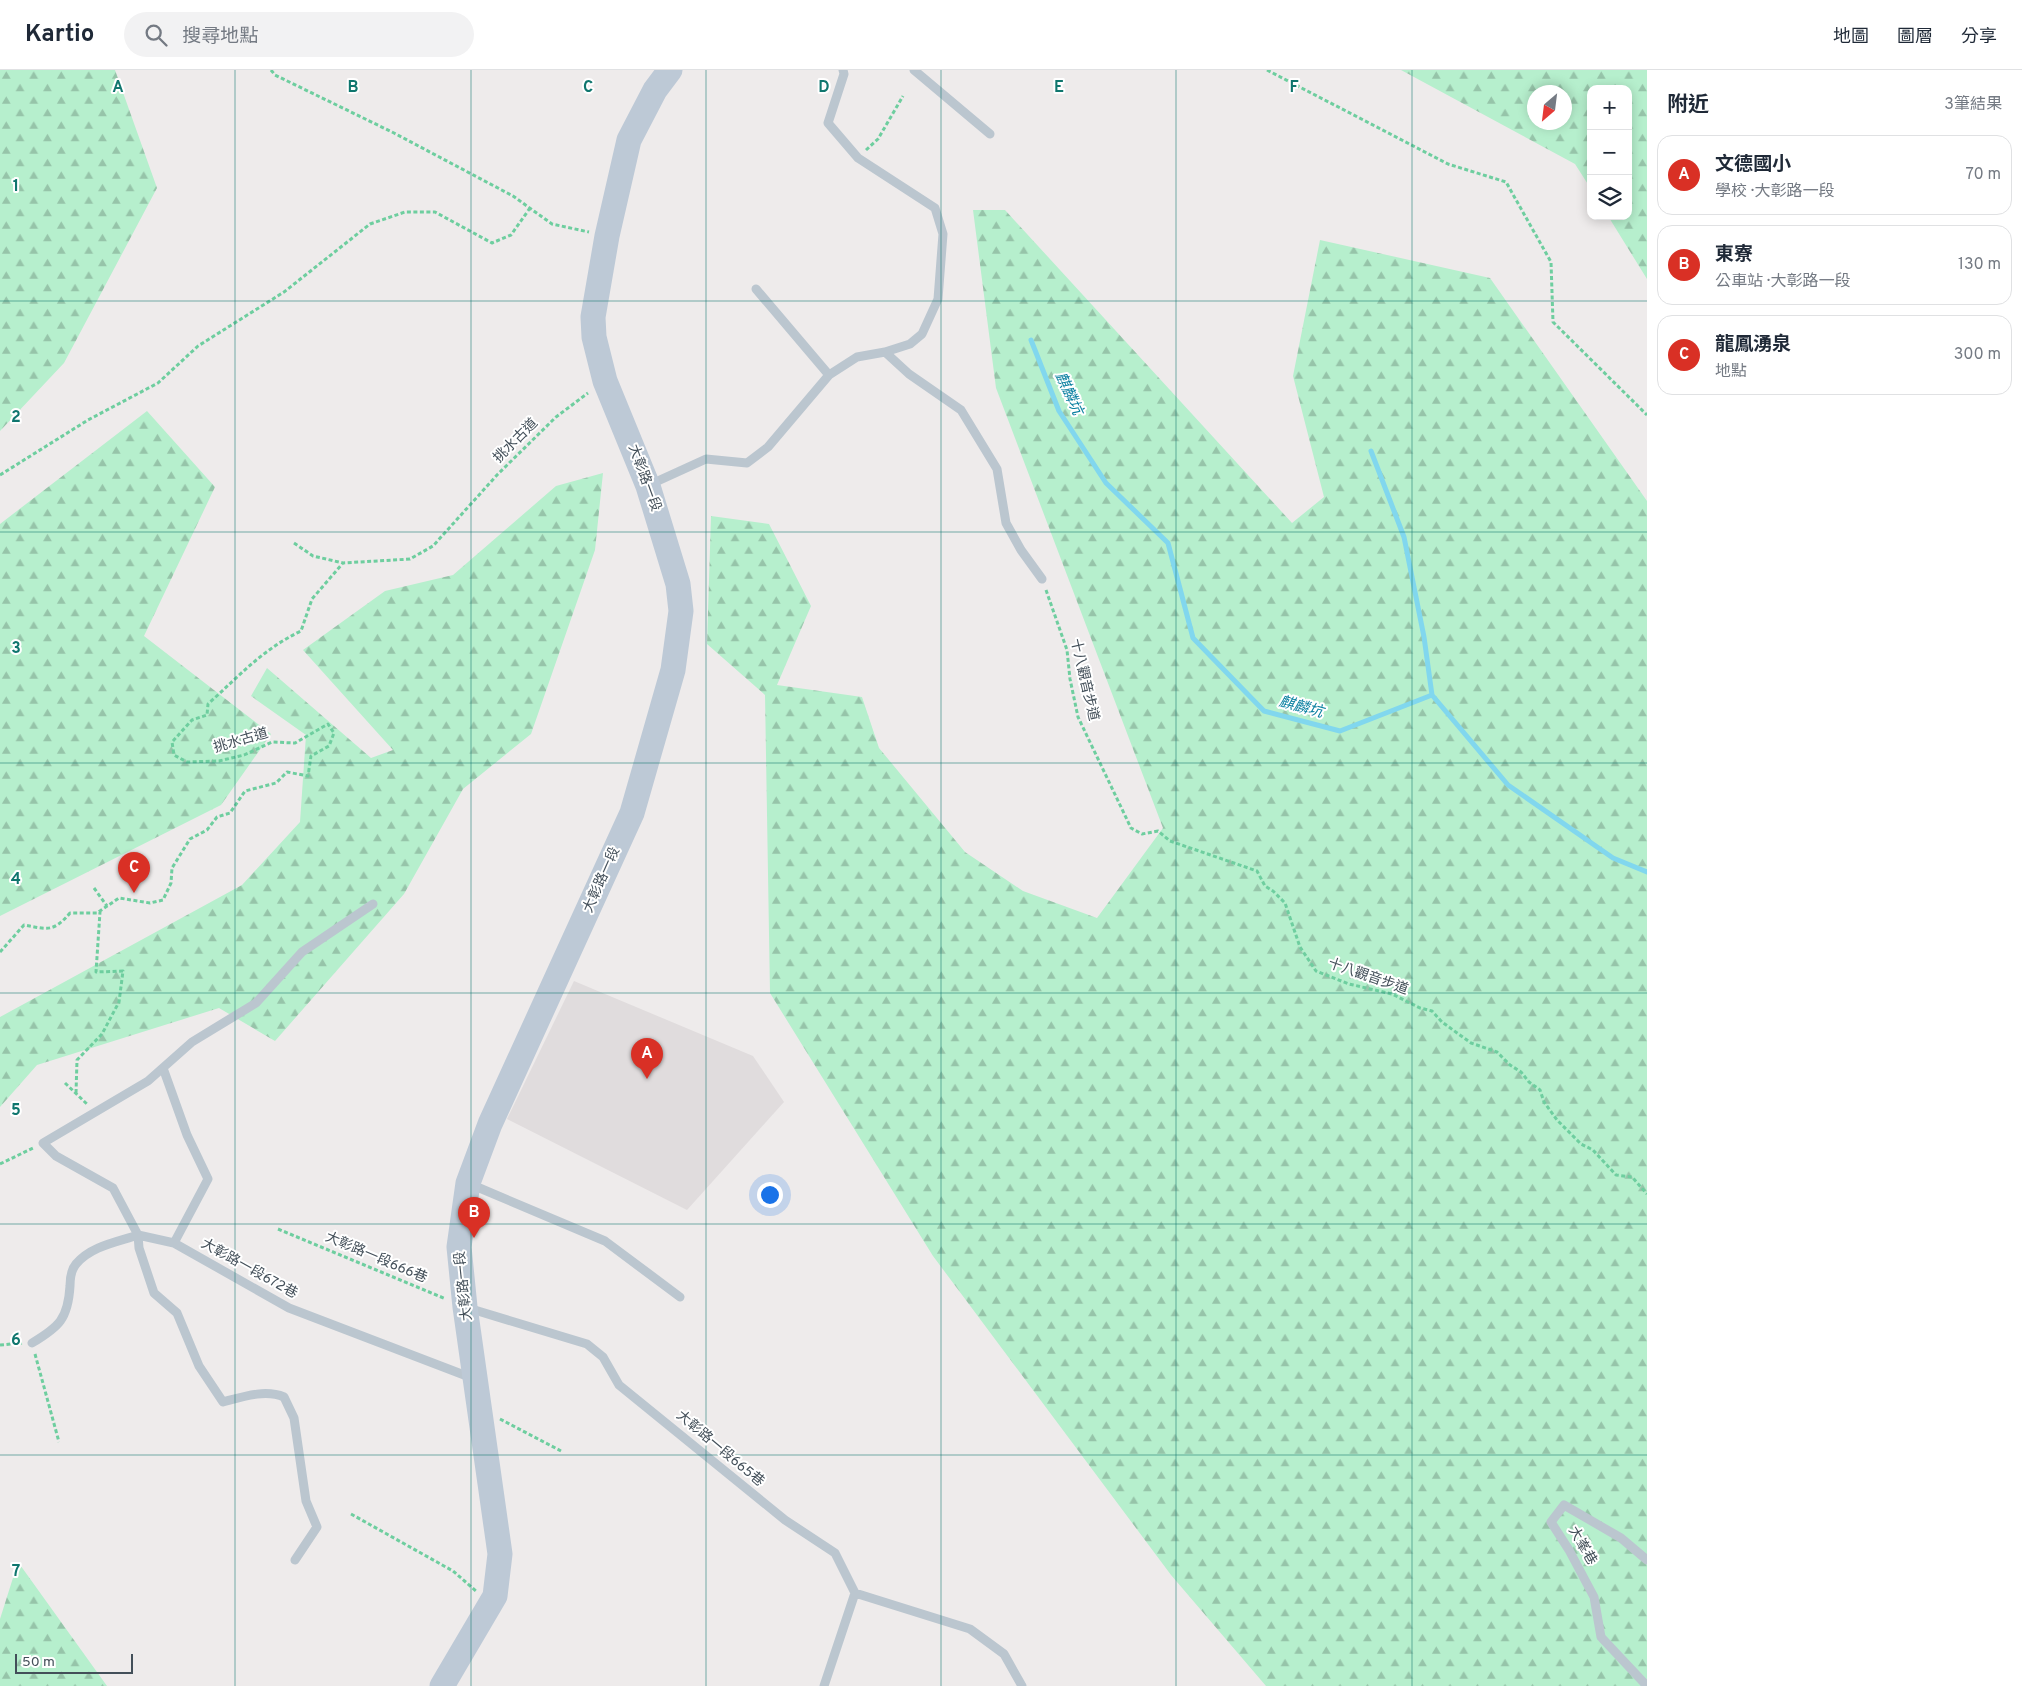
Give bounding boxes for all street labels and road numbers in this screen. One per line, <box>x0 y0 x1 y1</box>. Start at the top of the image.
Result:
street label: 挑水古道 <box>490 415 542 467</box>
street label: 大彰路一段 <box>624 442 665 514</box>
street label: 十八觀音步道 <box>1066 637 1103 723</box>
street label: 挑水古道 <box>212 725 270 757</box>
street label: 大彰路一段 <box>579 844 624 915</box>
street label: 十八觀音步道 <box>1326 954 1411 999</box>
street label: 大彰路一段666巷 <box>322 1228 430 1287</box>
street label: 大彰路一段672巷 <box>198 1235 301 1303</box>
street label: 大彰路一段 <box>451 1250 476 1322</box>
street label: 大彰路一段665巷 <box>673 1407 768 1491</box>
street label: 大峯巷 <box>1564 1524 1600 1568</box>

